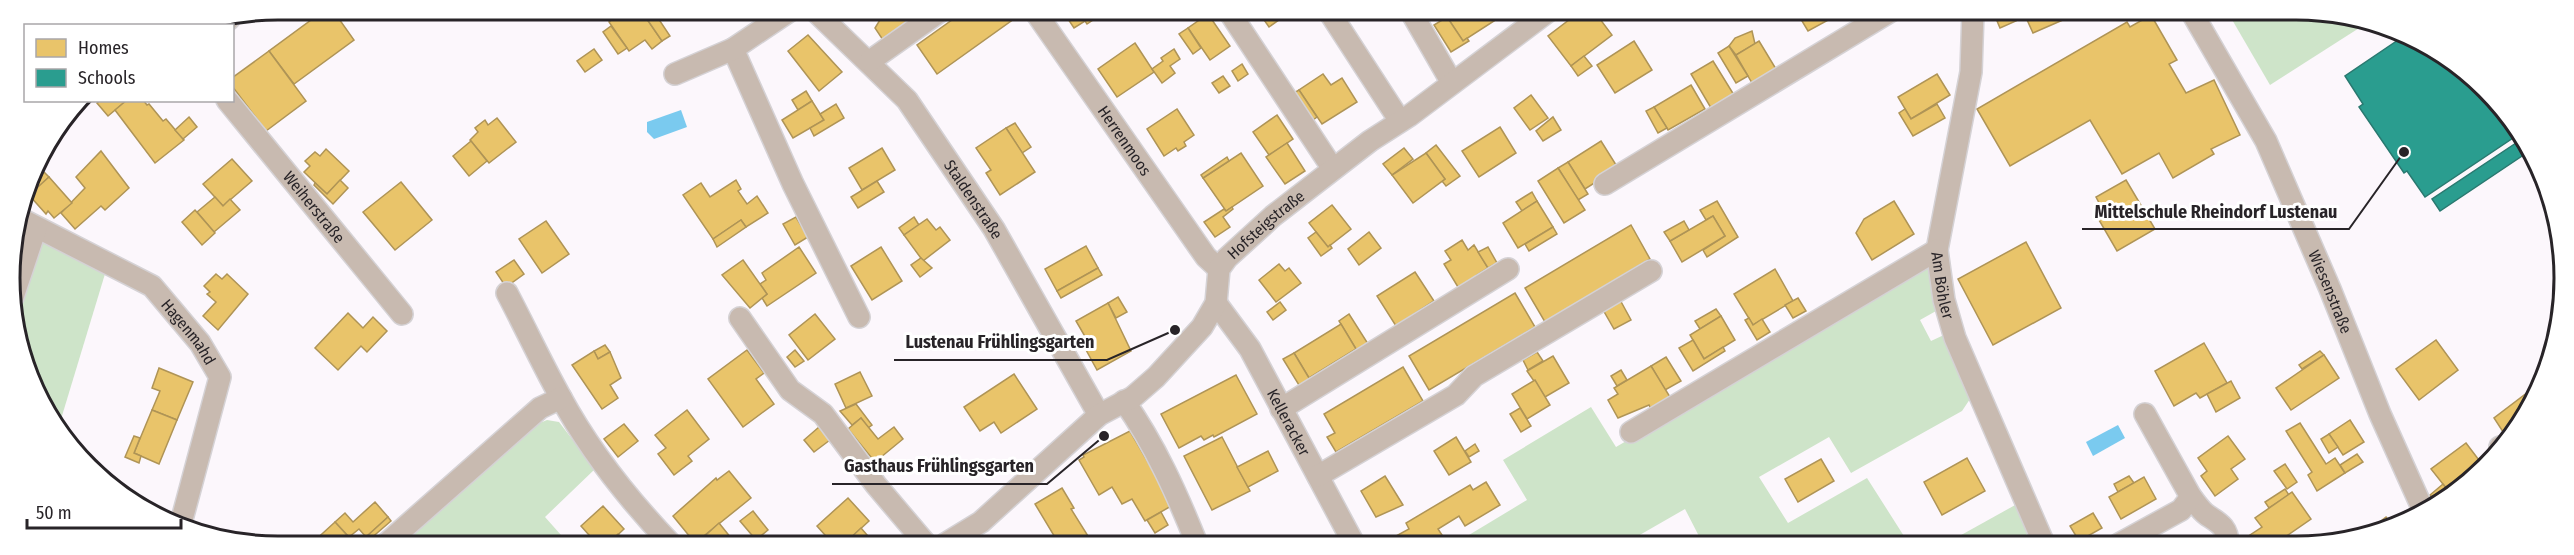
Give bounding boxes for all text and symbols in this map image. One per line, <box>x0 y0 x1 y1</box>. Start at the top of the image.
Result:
legend <box>24 24 234 102</box>
text: Homes <box>78 37 129 59</box>
text: Schools <box>78 67 136 89</box>
street label: Herrenmoos <box>1094 102 1156 179</box>
street label: Staldenstraße <box>940 156 1007 242</box>
street label: Weiherstraße <box>279 167 349 247</box>
street label: Hofsteigstraße <box>1223 186 1308 263</box>
callout: Mittelschule Rheindorf Lustenau <box>2082 193 2349 229</box>
text: Mittelschule Rheindorf Lustenau <box>2095 201 2337 223</box>
street label: Wiesenstraße <box>2305 247 2356 336</box>
street label: Am Böhler <box>1928 251 1959 321</box>
street label: Hagenmahd <box>157 295 220 368</box>
callout: Lustenau Frühlingsgarten <box>894 324 1107 360</box>
text: Lustenau Frühlingsgarten <box>906 331 1094 353</box>
street label: Kelleracker <box>1263 385 1315 459</box>
callout: Gasthaus Frühlingsgarten <box>832 448 1047 484</box>
text: Gasthaus Frühlingsgarten <box>844 455 1034 477</box>
scale bar <box>27 492 182 530</box>
text: 50 m <box>36 502 72 524</box>

